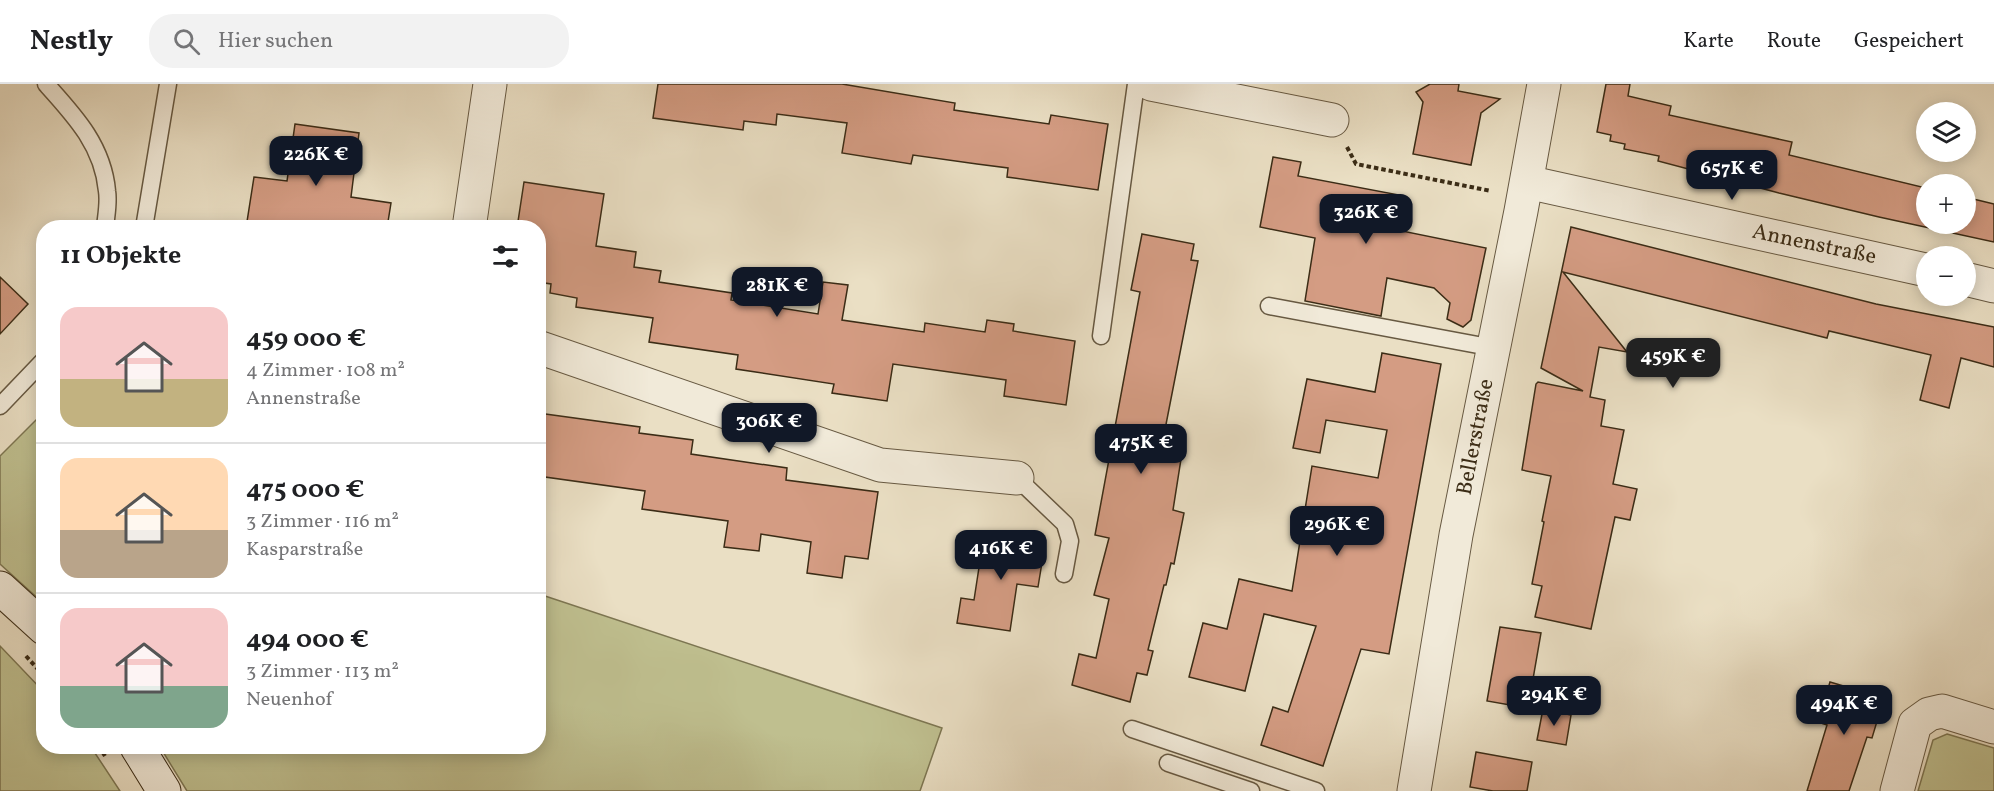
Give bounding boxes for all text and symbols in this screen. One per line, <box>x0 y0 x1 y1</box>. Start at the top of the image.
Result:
search box <box>149 14 569 68</box>
text: Nestly <box>30 22 113 61</box>
icon: search <box>170 25 203 58</box>
text: Hier suchen <box>218 26 333 57</box>
text: Karte <box>1683 27 1734 56</box>
text: Route <box>1767 27 1821 56</box>
text: Gespeichert <box>1854 27 1964 56</box>
map controls <box>1916 102 1976 306</box>
button: layers <box>1916 102 1976 162</box>
pin: 226K € <box>267 136 365 187</box>
text: 226K € <box>284 141 349 169</box>
pin: 657K € <box>1683 150 1781 201</box>
text: 657K € <box>1700 155 1764 183</box>
button: + <box>1916 174 1976 234</box>
pin: 326K € <box>1317 194 1415 245</box>
text: 326K € <box>1334 199 1398 227</box>
street label: Annenstraße <box>1749 217 1879 273</box>
text: 11 Objekte <box>60 238 181 274</box>
icon: filters <box>489 240 522 273</box>
button: − <box>1916 246 1976 306</box>
pin: 281K € <box>728 267 826 318</box>
text: 281K € <box>746 272 808 300</box>
text: 459 000 € <box>246 321 366 357</box>
icon: home <box>108 331 180 403</box>
pin: 459K € <box>1624 338 1722 389</box>
text: 459K € <box>1640 343 1706 371</box>
text: 4 Zimmer · 108 m² <box>246 357 405 385</box>
street label: Bellerstraße <box>1450 376 1502 498</box>
text: Annenstraße <box>246 385 361 413</box>
pin: 306K € <box>720 403 818 454</box>
text: 306K € <box>736 408 802 436</box>
pin: 475K € <box>1092 424 1190 475</box>
text: 475K € <box>1109 429 1173 457</box>
text: 475 000 € <box>246 472 365 508</box>
icon: home <box>108 482 180 554</box>
pin: 296K € <box>1288 506 1386 557</box>
text: 3 Zimmer · 116 m² <box>246 508 399 536</box>
text: 296K € <box>1304 511 1370 539</box>
pin: 416K € <box>952 530 1050 581</box>
text: 416K € <box>969 535 1033 563</box>
text: Kasparstraße <box>246 536 363 564</box>
text: 494 000 € <box>246 622 369 658</box>
icon: home <box>108 632 180 704</box>
text: 3 Zimmer · 113 m² <box>246 658 399 686</box>
pin: 294K € <box>1505 676 1603 727</box>
text: 294K € <box>1521 681 1587 709</box>
pin: 494K € <box>1795 685 1893 736</box>
text: Neuenhof <box>246 686 332 714</box>
text: 494K € <box>1810 690 1878 718</box>

